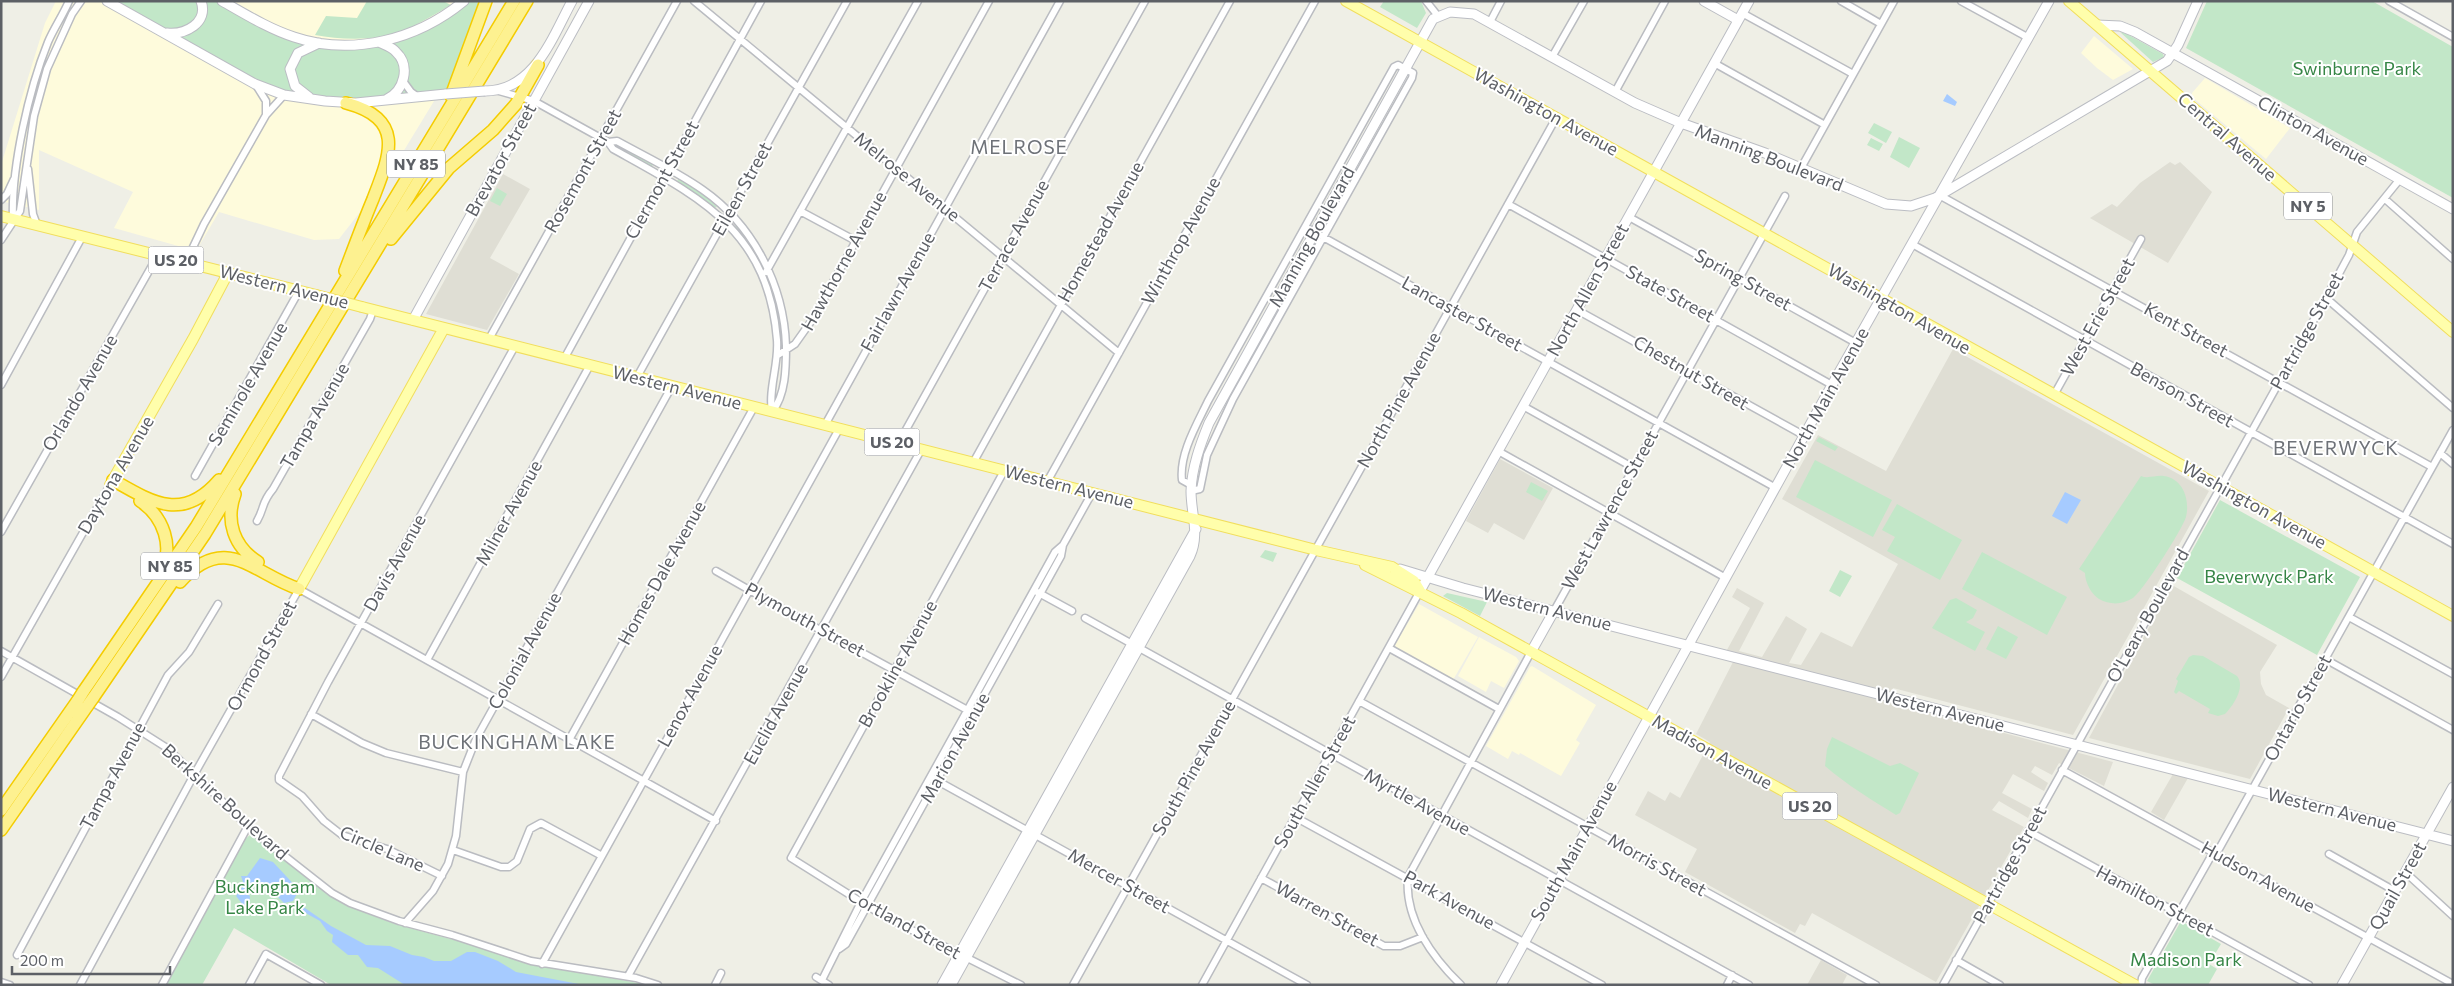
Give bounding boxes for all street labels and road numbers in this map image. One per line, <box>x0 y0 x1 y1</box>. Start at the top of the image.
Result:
street label: Washington Avenue <box>1470 62 1623 160</box>
street label: Central Avenue <box>2174 87 2282 185</box>
street label: Clinton Avenue <box>2254 91 2373 170</box>
street label: Brevator Street <box>460 99 540 220</box>
street label: Rosemont Street <box>539 105 625 236</box>
street label: Clermont Street <box>619 116 703 243</box>
street label: Manning Boulevard <box>1692 119 1847 196</box>
street label: Melrose Avenue <box>850 127 965 226</box>
street label: Eileen Street <box>706 138 776 239</box>
road number: NY 85 <box>387 150 445 178</box>
street label: Homestead Avenue <box>1052 157 1148 306</box>
street label: Manning Boulevard <box>1263 162 1359 311</box>
street label: Winthrop Avenue <box>1136 173 1224 308</box>
street label: Terrace Avenue <box>973 175 1053 296</box>
street label: Hawthorne Avenue <box>796 187 891 334</box>
road number: NY 5 <box>2284 192 2332 220</box>
street label: North Allen Street <box>1542 219 1633 360</box>
street label: Fairlawn Avenue <box>855 228 939 355</box>
street label: Spring Street <box>1691 243 1796 315</box>
road number: US 20 <box>148 246 204 274</box>
street label: West Erie Street <box>2056 254 2139 380</box>
street label: Washington Avenue <box>1824 258 1975 358</box>
street label: Western Avenue <box>217 259 351 313</box>
street label: State Street <box>1622 260 1719 327</box>
street label: Partridge Street <box>2265 268 2347 393</box>
street label: Lancaster Street <box>1398 271 1527 355</box>
street label: Kent Street <box>2141 297 2232 361</box>
street label: Seminole Avenue <box>203 318 291 449</box>
street label: North Main Avenue <box>1777 323 1873 472</box>
street label: North Pine Avenue <box>1352 328 1445 471</box>
street label: Orlando Avenue <box>37 330 121 455</box>
street label: Chestnut Street <box>1630 330 1753 414</box>
street label: Benson Street <box>2127 357 2238 432</box>
street label: Tampa Avenue <box>275 359 353 472</box>
street label: Western Avenue <box>610 360 744 414</box>
street label: Daytona Avenue <box>72 411 158 538</box>
street label: West Lawrence Street <box>1556 426 1662 593</box>
road number: US 20 <box>864 428 920 456</box>
street label: Washington Avenue <box>2178 455 2331 553</box>
street label: Milner Avenue <box>470 456 546 569</box>
street label: Western Avenue <box>1002 459 1136 513</box>
street label: Homes Dale Avenue <box>612 497 710 648</box>
street label: Davis Avenue <box>358 510 430 615</box>
street label: O'Leary Boulevard <box>2101 545 2193 686</box>
road number: NY 85 <box>141 552 199 580</box>
street label: Plymouth Street <box>742 577 869 661</box>
street label: Western Avenue <box>1480 581 1614 635</box>
street label: Colonial Avenue <box>483 588 565 713</box>
street label: Ormond Street <box>222 596 301 715</box>
street label: Brookline Avenue <box>853 596 941 731</box>
street label: Lenox Avenue <box>652 641 726 750</box>
street label: Ontario Street <box>2259 650 2336 765</box>
street label: Euclid Avenue <box>738 659 812 768</box>
street label: Western Avenue <box>1873 682 2007 736</box>
street label: Marion Avenue <box>915 688 994 807</box>
street label: South Pine Avenue <box>1147 696 1240 839</box>
street label: Madison Avenue <box>1648 709 1777 793</box>
street label: South Allen Street <box>1269 711 1360 852</box>
street label: Tampa Avenue <box>75 718 150 833</box>
street label: Berkshire Boulevard <box>158 739 294 864</box>
street label: Myrtle Avenue <box>1361 763 1474 839</box>
street label: South Main Avenue <box>1525 776 1621 925</box>
street label: Western Avenue <box>2265 782 2399 836</box>
road number: US 20 <box>1782 792 1838 819</box>
street label: Partridge Street <box>1968 802 2050 927</box>
street label: Circle Lane <box>337 820 428 876</box>
street label: Morris Street <box>1604 828 1711 900</box>
street label: Hudson Avenue <box>2198 836 2319 916</box>
street label: Quail Street <box>2364 837 2430 934</box>
street label: Mercer Street <box>1065 843 1174 917</box>
street label: Hamilton Street <box>2093 860 2218 940</box>
street label: Park Avenue <box>1400 865 1499 933</box>
street label: Warren Street <box>1272 876 1383 951</box>
street label: Cortland Street <box>844 883 965 963</box>

